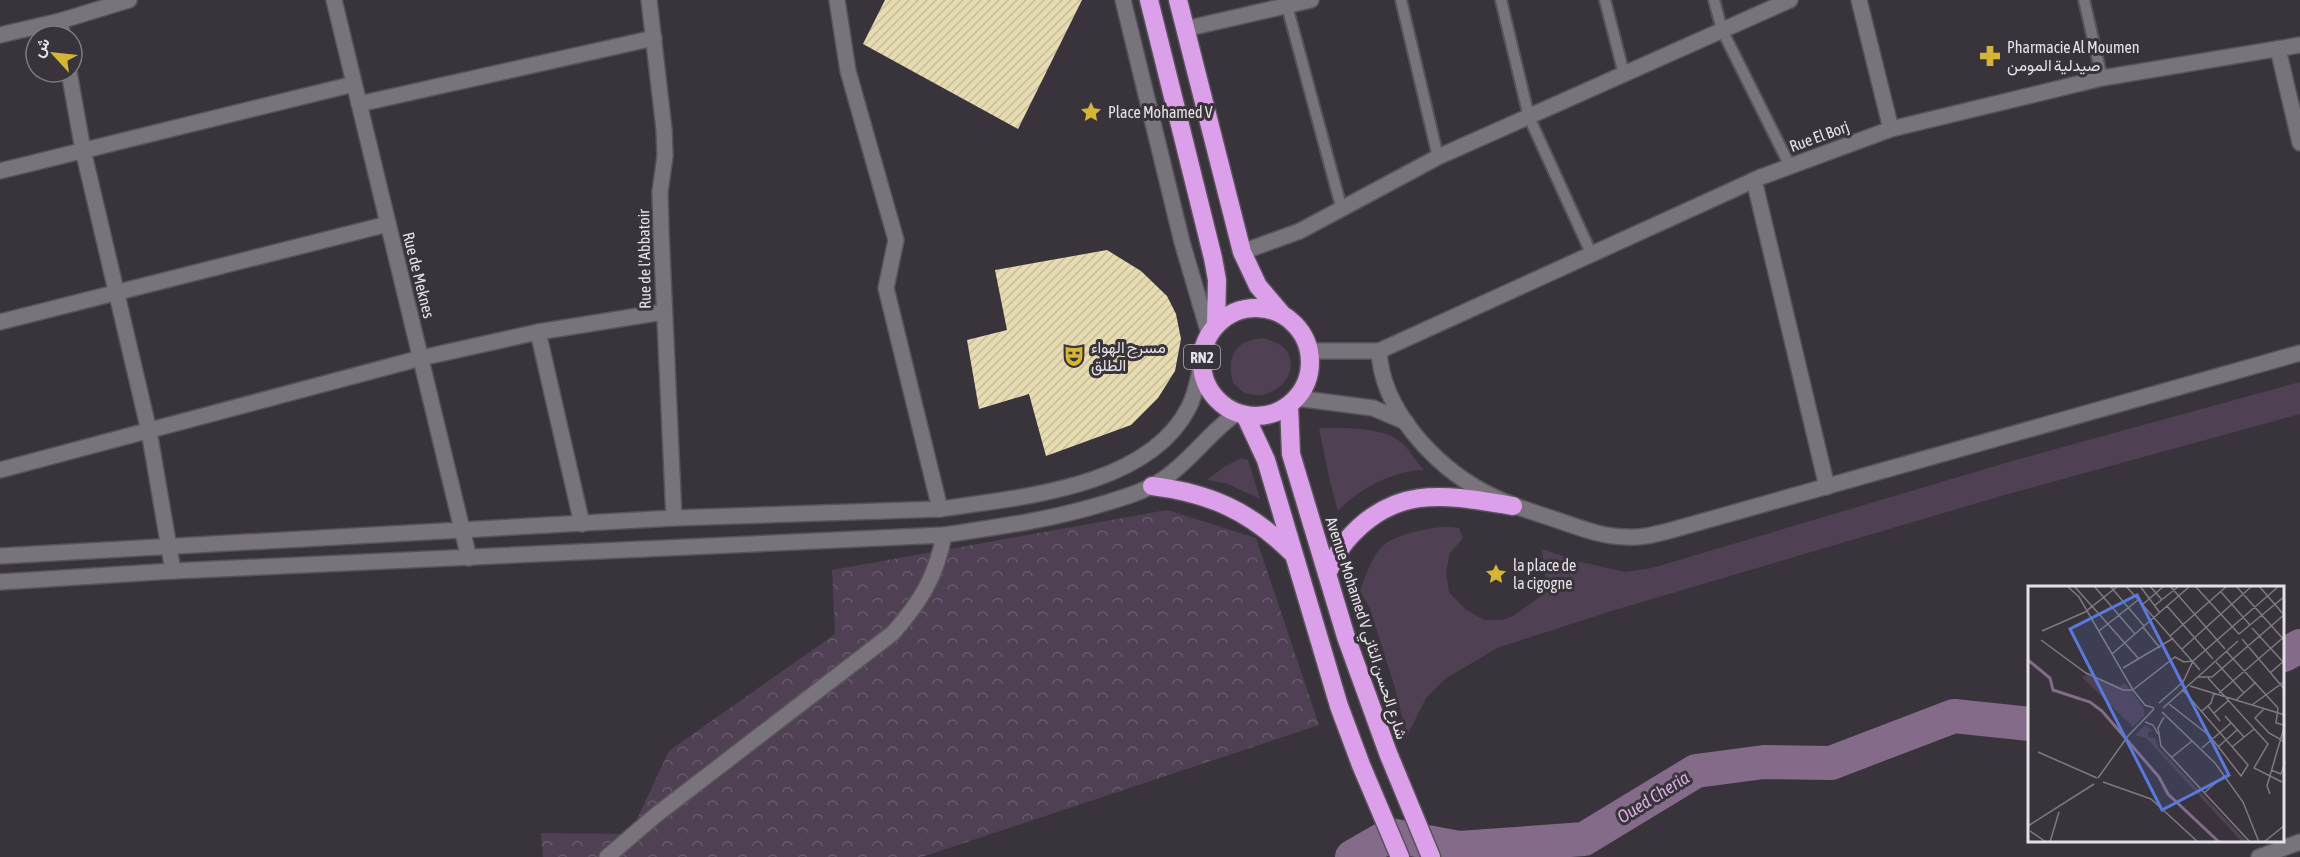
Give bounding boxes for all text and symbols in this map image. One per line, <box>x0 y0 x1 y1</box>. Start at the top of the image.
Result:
north arrow <box>24 24 84 84</box>
text: ش <box>28 35 54 60</box>
place label: Pharmacie Al Moumen صيدلية المومن <box>2007 38 2140 76</box>
pharmacy icon: Pharmacie Al Moumen صيدلية المومن <box>1978 44 2002 68</box>
place icon: Place Mohamed V <box>1079 100 1103 124</box>
place label: Place Mohamed V <box>1108 103 1213 121</box>
street label: Rue El Borj <box>1787 117 1852 156</box>
street label: Rue de l'Abbatoir <box>634 209 654 309</box>
street label: Rue de Meknes <box>400 230 438 320</box>
place label: مسرح الهواء الطلق <box>1091 338 1166 376</box>
theatre icon: مسرح الهواء الطلق <box>1062 344 1086 368</box>
road number: RN2 <box>1184 345 1220 369</box>
street label: Avenue Mohamed V شارع الحسن الثاني <box>1318 514 1412 743</box>
place label: la place de la cigogne <box>1513 556 1576 593</box>
place icon: la place de la cigogne <box>1484 562 1508 586</box>
inset map <box>2028 586 2285 842</box>
water label: Oued Cheria <box>1613 766 1693 827</box>

